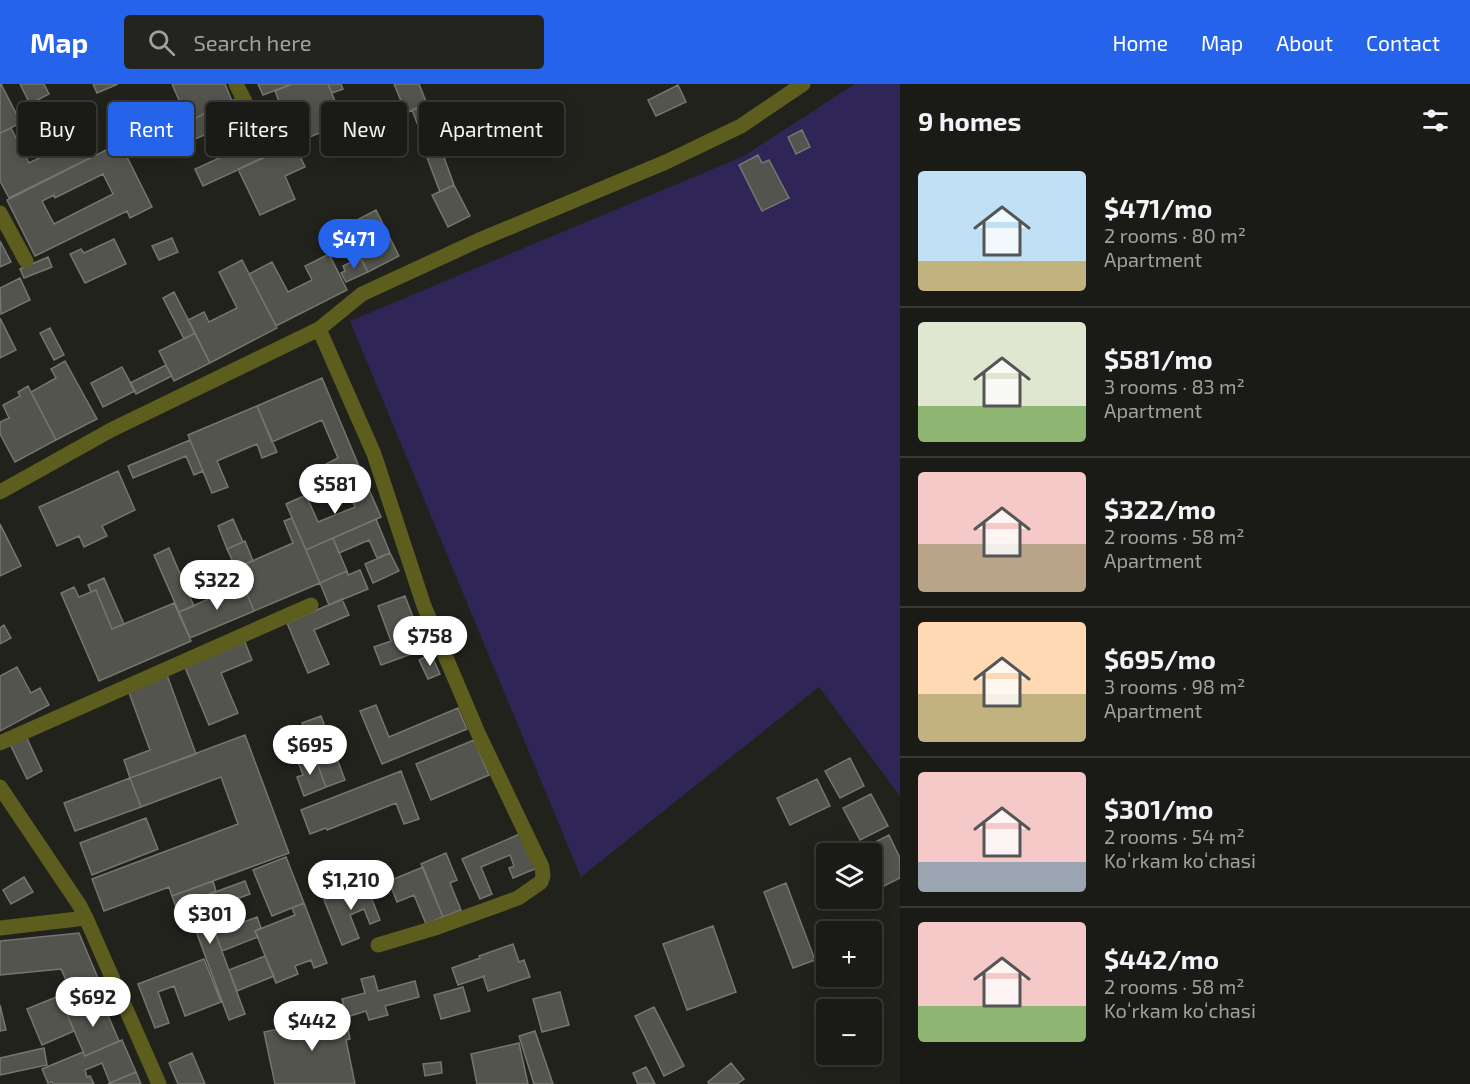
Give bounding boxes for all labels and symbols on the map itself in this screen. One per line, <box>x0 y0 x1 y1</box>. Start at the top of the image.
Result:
pin: $471 <box>318 219 390 270</box>
pin: $581 <box>299 464 371 515</box>
pin: $322 <box>181 560 253 611</box>
pin: $758 <box>394 616 466 667</box>
pin: $695 <box>274 725 346 776</box>
pin: $1,210 <box>302 860 400 911</box>
pin: $301 <box>174 894 246 945</box>
pin: $692 <box>57 977 129 1028</box>
pin: $442 <box>276 1001 348 1052</box>

